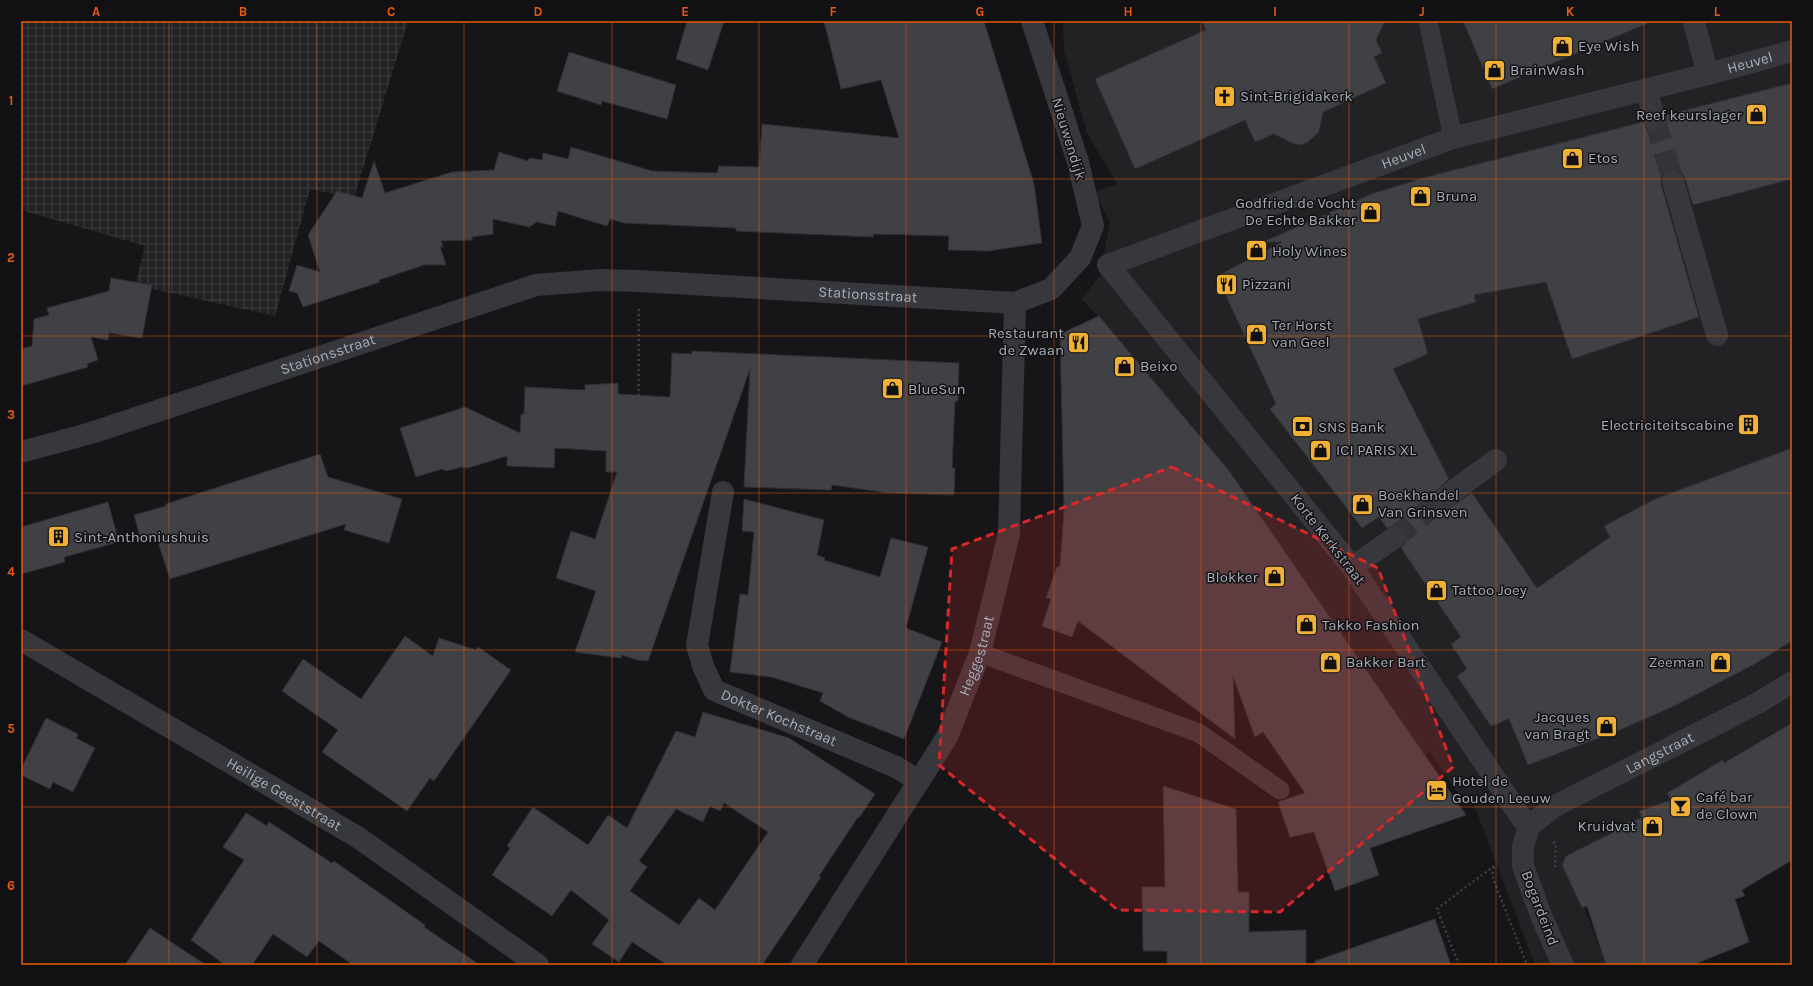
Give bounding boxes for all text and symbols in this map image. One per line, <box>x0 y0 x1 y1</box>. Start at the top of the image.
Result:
text: A <box>92 4 100 19</box>
text: B <box>239 4 247 19</box>
text: C <box>387 4 395 19</box>
text: D <box>534 4 543 19</box>
text: E <box>681 4 689 19</box>
text: F <box>829 4 837 19</box>
text: G <box>976 4 984 19</box>
text: H <box>1123 4 1133 19</box>
text: I <box>1273 4 1277 19</box>
text: J <box>1419 4 1425 19</box>
text: K <box>1566 4 1575 19</box>
text: L <box>1714 4 1721 19</box>
shop icon: Eye Wish <box>1550 33 1576 59</box>
place label: Eye Wish <box>1578 37 1640 55</box>
street label: Heuvel <box>1725 48 1775 77</box>
shop icon: BrainWash <box>1482 57 1508 83</box>
place label: BrainWash <box>1510 61 1585 79</box>
church icon: Sint-Brigidakerk <box>1211 83 1237 109</box>
place label: Sint-Brigidakerk <box>1240 87 1353 105</box>
text: 1 <box>9 93 13 108</box>
street label: Nieuwendijk <box>1048 95 1090 183</box>
shop icon: Reef keurslager <box>1744 102 1770 128</box>
place label: Reef keurslager <box>1636 106 1743 124</box>
street label: Heuvel <box>1379 140 1428 173</box>
shop icon: Etos <box>1560 145 1586 171</box>
place label: Etos <box>1588 149 1618 167</box>
shop icon: Bruna <box>1408 183 1434 209</box>
place label: Bruna <box>1436 187 1477 205</box>
place label: Godfried de Vocht De Echte Bakker <box>1235 194 1357 229</box>
shop icon: Godfried de Vocht De Echte Bakker <box>1358 199 1384 225</box>
shop icon: Holy Wines <box>1243 238 1269 264</box>
place label: Holy Wines <box>1272 242 1348 260</box>
text: 2 <box>7 250 15 265</box>
restaurant icon: Pizzani <box>1214 271 1240 297</box>
place label: Pizzani <box>1242 275 1291 293</box>
street label: Stationsstraat <box>818 283 918 306</box>
place label: Ter Horst van Geel <box>1272 316 1333 351</box>
shop icon: Ter Horst van Geel <box>1244 321 1270 347</box>
place label: Restaurant de Zwaan <box>988 324 1064 359</box>
restaurant icon: Restaurant de Zwaan <box>1066 329 1092 355</box>
street label: Stationsstraat <box>278 330 378 378</box>
shop icon: Beixo <box>1111 353 1137 379</box>
place label: Beixo <box>1140 357 1177 375</box>
shop icon: BlueSun <box>880 376 906 402</box>
place label: BlueSun <box>908 380 966 398</box>
text: 3 <box>7 407 15 422</box>
building icon: Electriciteitscabine <box>1736 412 1762 438</box>
bank icon: SNS Bank <box>1290 414 1316 440</box>
place label: Electriciteitscabine <box>1601 416 1734 434</box>
place label: SNS Bank <box>1318 418 1385 436</box>
shop icon: ICI PARIS XL <box>1308 437 1334 463</box>
place label: ICI PARIS XL <box>1336 441 1416 459</box>
place label: Boekhandel Van Grinsven <box>1378 486 1468 521</box>
street label: Korte Kerkstraat <box>1287 490 1370 589</box>
shop icon: Boekhandel Van Grinsven <box>1350 491 1376 517</box>
building icon: Sint-Anthoniushuis <box>46 524 72 550</box>
place label: Sint-Anthoniushuis <box>74 528 209 546</box>
text: 4 <box>7 564 15 579</box>
shop icon: Blokker <box>1261 564 1287 590</box>
place label: Blokker <box>1206 568 1259 586</box>
shop icon: Tattoo Joey <box>1424 577 1450 603</box>
place label: Tattoo Joey <box>1452 581 1527 599</box>
shop icon: Takko Fashion <box>1294 612 1320 638</box>
street label: Heggestraat <box>955 613 998 698</box>
place label: Takko Fashion <box>1322 616 1420 634</box>
shop icon: Bakker Bart <box>1318 649 1344 675</box>
shop icon: Zeeman <box>1707 649 1733 675</box>
place label: Bakker Bart <box>1346 653 1426 671</box>
place label: Zeeman <box>1648 653 1704 671</box>
street label: Dokter Kochstraat <box>718 685 840 750</box>
place label: Jacques van Bragt <box>1524 708 1590 743</box>
shop icon: Jacques van Bragt <box>1593 713 1619 739</box>
text: 5 <box>7 721 15 736</box>
street label: Langstraat <box>1623 728 1697 778</box>
street label: Heilige Geeststraat <box>223 753 345 835</box>
place label: Hotel de Gouden Leeuw <box>1452 772 1551 807</box>
hotel icon: Hotel de Gouden Leeuw <box>1424 777 1450 803</box>
place label: Café bar de Clown <box>1696 788 1758 823</box>
bar icon: Café bar de Clown <box>1667 793 1693 819</box>
shop icon: Kruidvat <box>1639 813 1665 839</box>
place label: Kruidvat <box>1578 817 1636 835</box>
street label: Bogardeind <box>1518 868 1562 948</box>
text: 6 <box>7 878 15 893</box>

